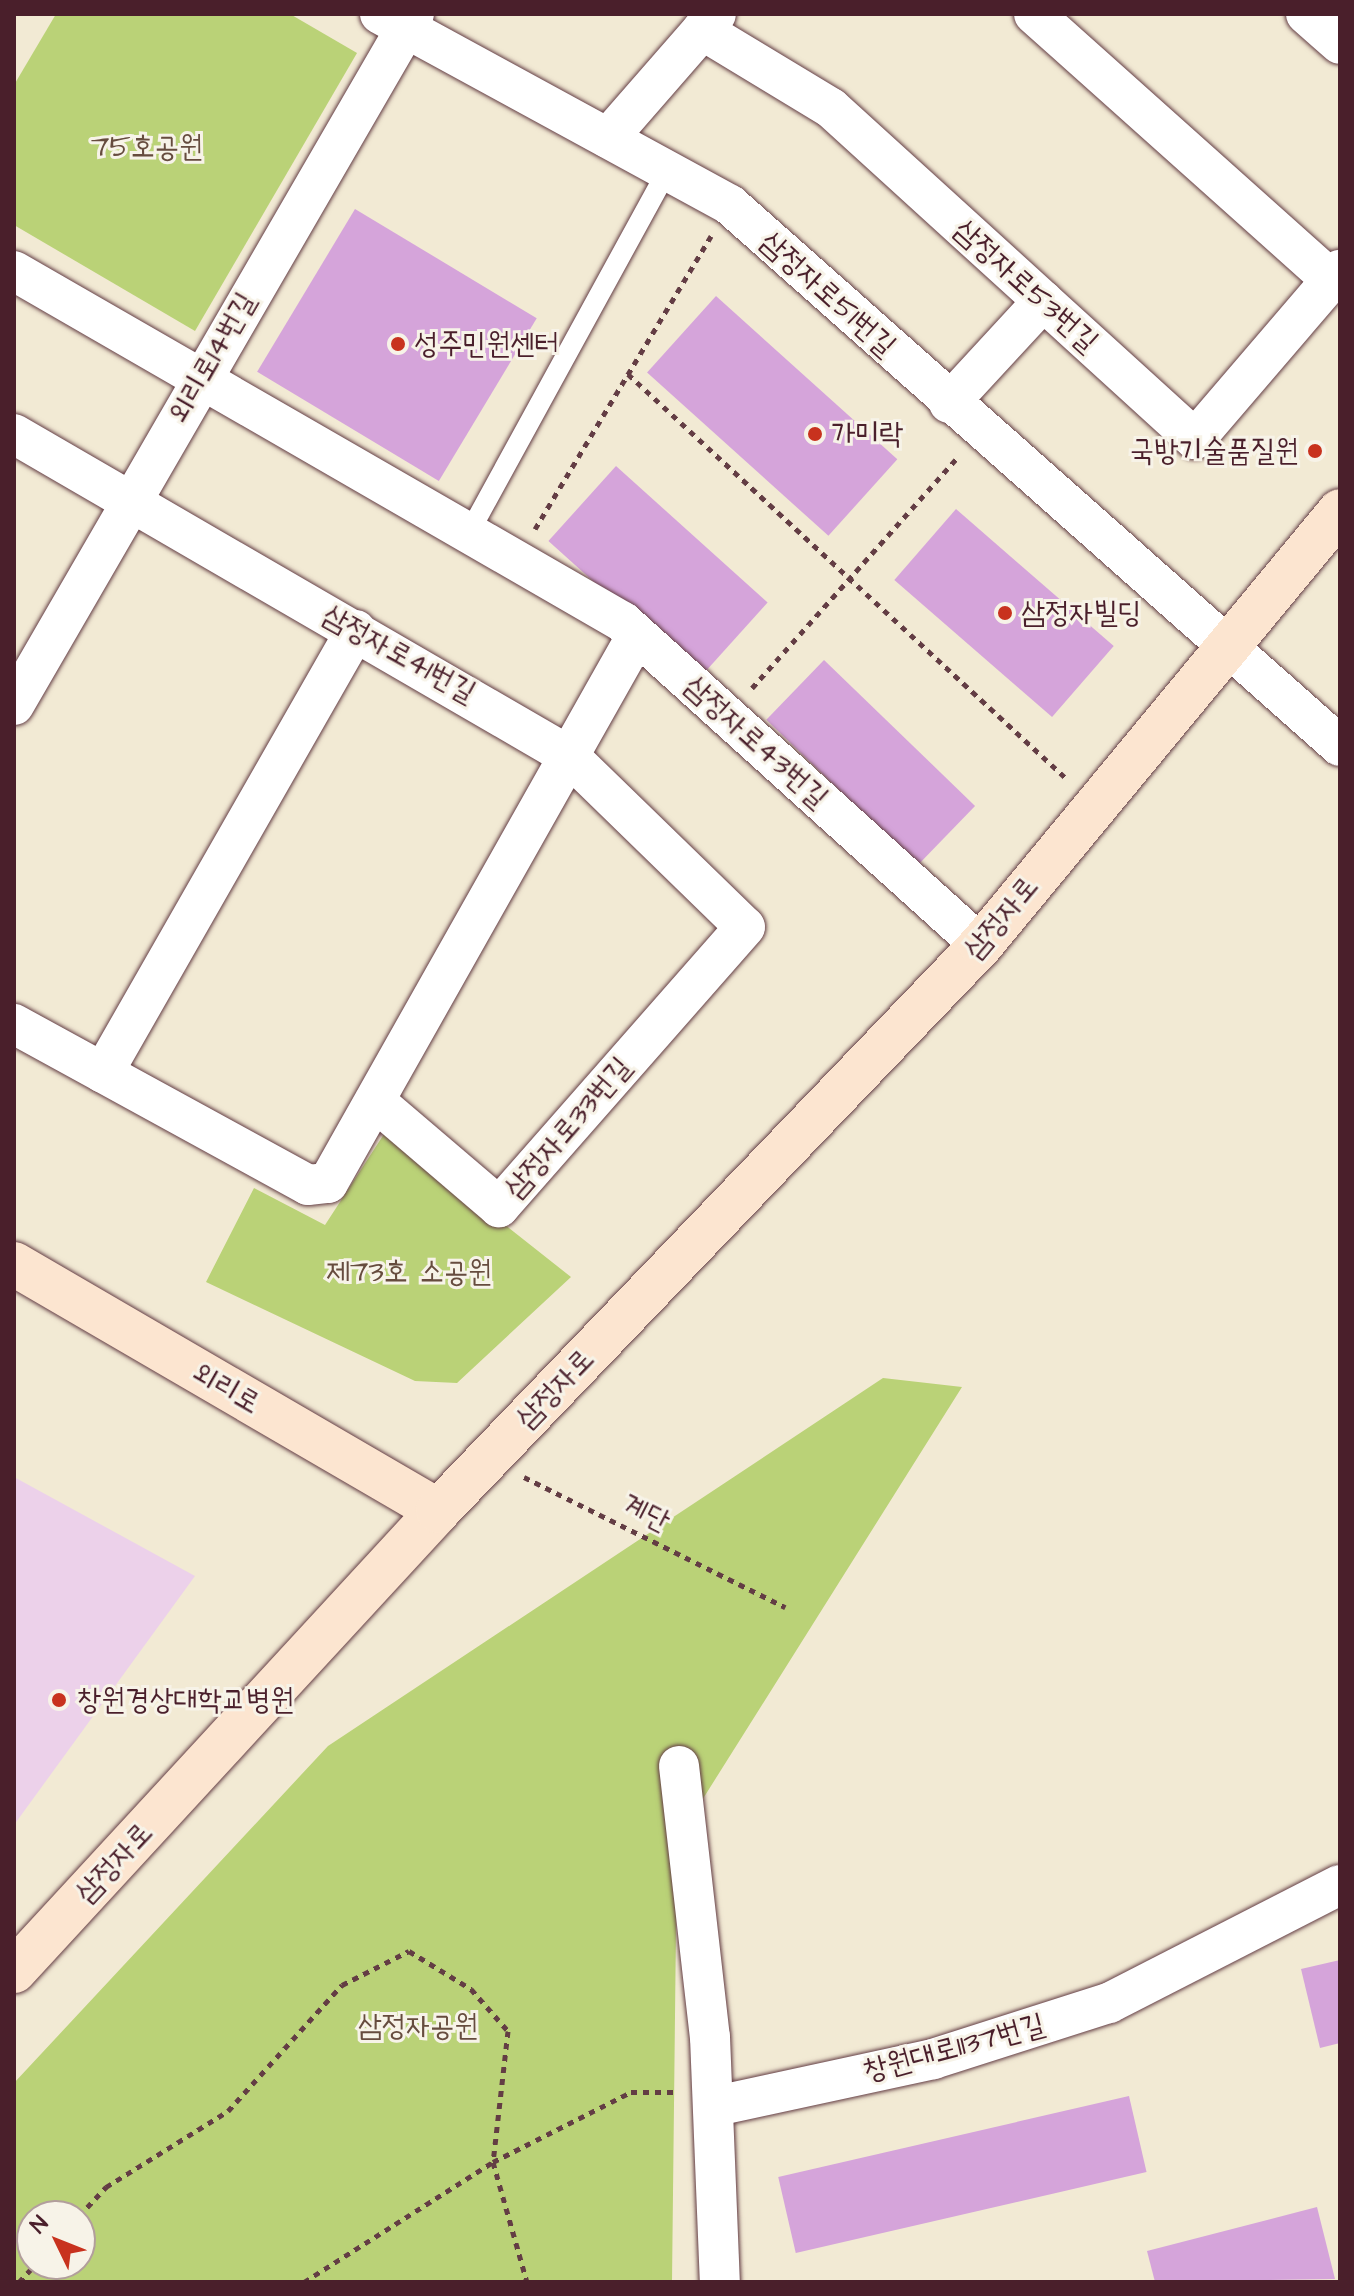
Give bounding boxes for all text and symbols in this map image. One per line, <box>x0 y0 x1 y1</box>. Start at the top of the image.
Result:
park label: 75호공원 <box>91 129 203 165</box>
street label: 삼정자로53번길 <box>947 212 1105 360</box>
street label: 삼정자로51번길 <box>753 224 903 364</box>
street label: 외리로14번길 <box>160 286 264 430</box>
place label: 성주민원센터 <box>414 326 559 362</box>
marker: 성주민원센터 <box>389 335 407 353</box>
place label: 가미락 <box>831 416 903 452</box>
marker: 가미락 <box>806 425 824 443</box>
place label: 국방기술품질원 <box>1130 433 1299 469</box>
marker: 국방기술품질원 <box>1306 442 1324 460</box>
place label: 삼정자빌딩 <box>1021 595 1142 631</box>
street label: 삼정자로41번길 <box>316 597 482 711</box>
marker: 삼정자빌딩 <box>996 604 1014 622</box>
street label: 삼정자로43번길 <box>677 668 835 816</box>
street label: 삼정자로 <box>956 869 1046 967</box>
street label: 삼정자로33번길 <box>497 1050 639 1206</box>
park label: 제73호 소공원 <box>326 1254 492 1290</box>
street label: 삼정자로 <box>509 1342 601 1436</box>
street label: 외리로 <box>186 1354 266 1422</box>
street label: 계단 <box>616 1486 676 1540</box>
place label: 창원경상대학교병원 <box>77 1682 294 1718</box>
marker: 창원경상대학교병원 <box>48 1689 70 1711</box>
street label: 삼정자로 <box>68 1815 160 1911</box>
street label: 창원대로1137번길 <box>859 2007 1049 2089</box>
park label: 삼정자공원 <box>358 2008 478 2044</box>
north arrow <box>16 2200 96 2280</box>
text: N <box>23 2209 56 2240</box>

